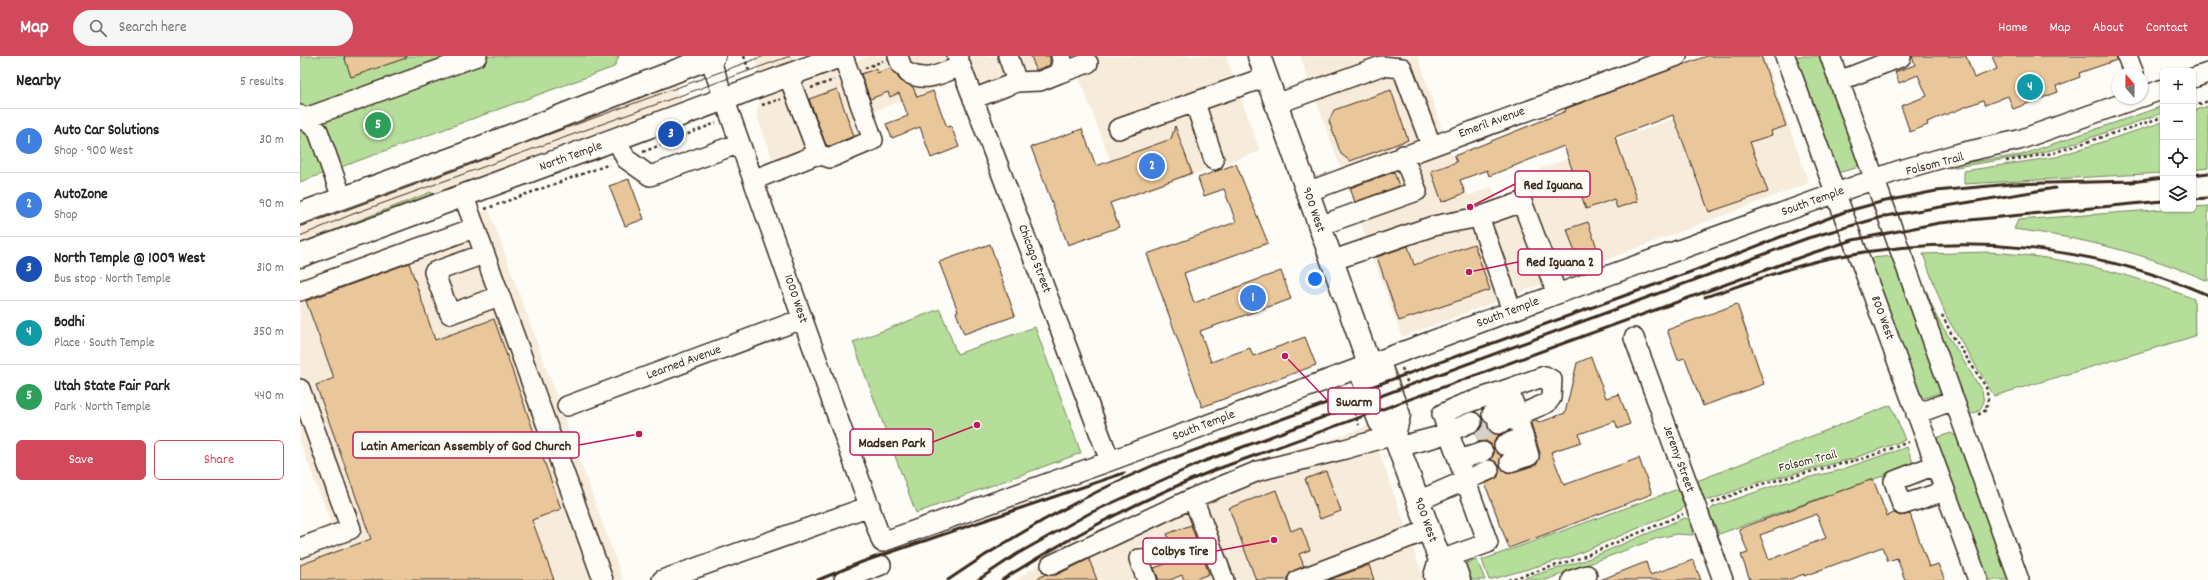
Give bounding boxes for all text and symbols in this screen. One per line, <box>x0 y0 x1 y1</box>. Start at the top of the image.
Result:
search box <box>73 10 353 46</box>
text: Map <box>20 15 49 42</box>
icon: search <box>87 17 109 39</box>
text: Search here <box>119 17 187 39</box>
text: Home <box>1998 18 2027 38</box>
text: Map <box>2049 18 2071 38</box>
text: About <box>2093 18 2124 38</box>
text: Contact <box>2146 18 2188 38</box>
north arrow <box>2112 68 2148 104</box>
map controls <box>2160 68 2196 212</box>
button: + <box>2160 68 2196 104</box>
text: Nearby <box>16 70 60 94</box>
pin: 4 <box>2017 72 2043 102</box>
text: 5 results <box>240 73 284 92</box>
street label: Emeril Avenue <box>1456 102 1528 144</box>
button: − <box>2160 104 2196 140</box>
pin: 5 <box>365 110 391 140</box>
pin: 3 <box>658 119 684 149</box>
text: Auto Car Solutions <box>54 120 159 142</box>
text: 1 <box>28 131 30 150</box>
text: 30 m <box>259 131 284 150</box>
street label: North Temple <box>537 137 605 177</box>
button: locate <box>2160 140 2196 176</box>
text: Shop · 900 West <box>54 142 133 161</box>
street label: Folsom Trail <box>1904 148 1966 182</box>
pin: 2 <box>1139 151 1165 181</box>
callout: Red Iguana <box>1515 171 1590 197</box>
text: Red Iguana <box>1524 176 1584 196</box>
button: layers <box>2160 176 2196 212</box>
street label: South Temple <box>1779 182 1847 222</box>
text: AutoZone <box>54 184 108 206</box>
street label: 900 West <box>1296 185 1330 235</box>
text: 2 <box>26 195 32 214</box>
text: 90 m <box>259 195 284 214</box>
text: Shop <box>54 206 77 225</box>
street label: Chicago Street <box>1012 222 1056 296</box>
text: North Temple @ 1009 West <box>54 248 205 270</box>
callout: Red Iguana 2 <box>1518 249 1602 275</box>
text: Red Iguana 2 <box>1526 253 1594 273</box>
text: 3 <box>26 259 32 278</box>
text: 310 m <box>256 259 284 278</box>
your location <box>1305 269 1325 289</box>
text: Bus stop · North Temple <box>54 270 171 289</box>
street label: 1000 West <box>778 272 812 326</box>
pin: 1 <box>1240 283 1266 313</box>
street label: South Temple <box>1474 292 1542 334</box>
street label: 800 West <box>1865 293 1899 343</box>
text: Bodhi <box>54 312 84 334</box>
text: 4 <box>26 323 32 342</box>
text: 350 m <box>253 323 284 342</box>
text: Place · South Temple <box>54 334 154 353</box>
street label: Learned Avenue <box>644 341 724 385</box>
text: Utah State Fair Park <box>54 376 170 398</box>
text: 5 <box>26 387 32 406</box>
text: 440 m <box>254 387 284 406</box>
callout: Swarm <box>1328 388 1380 414</box>
text: Swarm <box>1336 393 1373 413</box>
text: Park · North Temple <box>54 398 151 417</box>
street label: South Temple <box>1170 405 1238 447</box>
street label: Jeremy Street <box>1657 423 1699 495</box>
callout: Madsen Park <box>850 429 933 455</box>
callout: Latin American Assembly of God Church <box>353 432 579 458</box>
text: Madsen Park <box>859 434 926 454</box>
text: Latin American Assembly of God Church <box>361 437 572 457</box>
button: Save <box>16 440 146 480</box>
button: Share <box>154 440 284 480</box>
street label: Folsom Trail <box>1777 446 1839 478</box>
street label: 900 West <box>1408 495 1442 545</box>
callout: Colbys Tire <box>1143 538 1216 564</box>
text: Colbys Tire <box>1152 542 1208 562</box>

